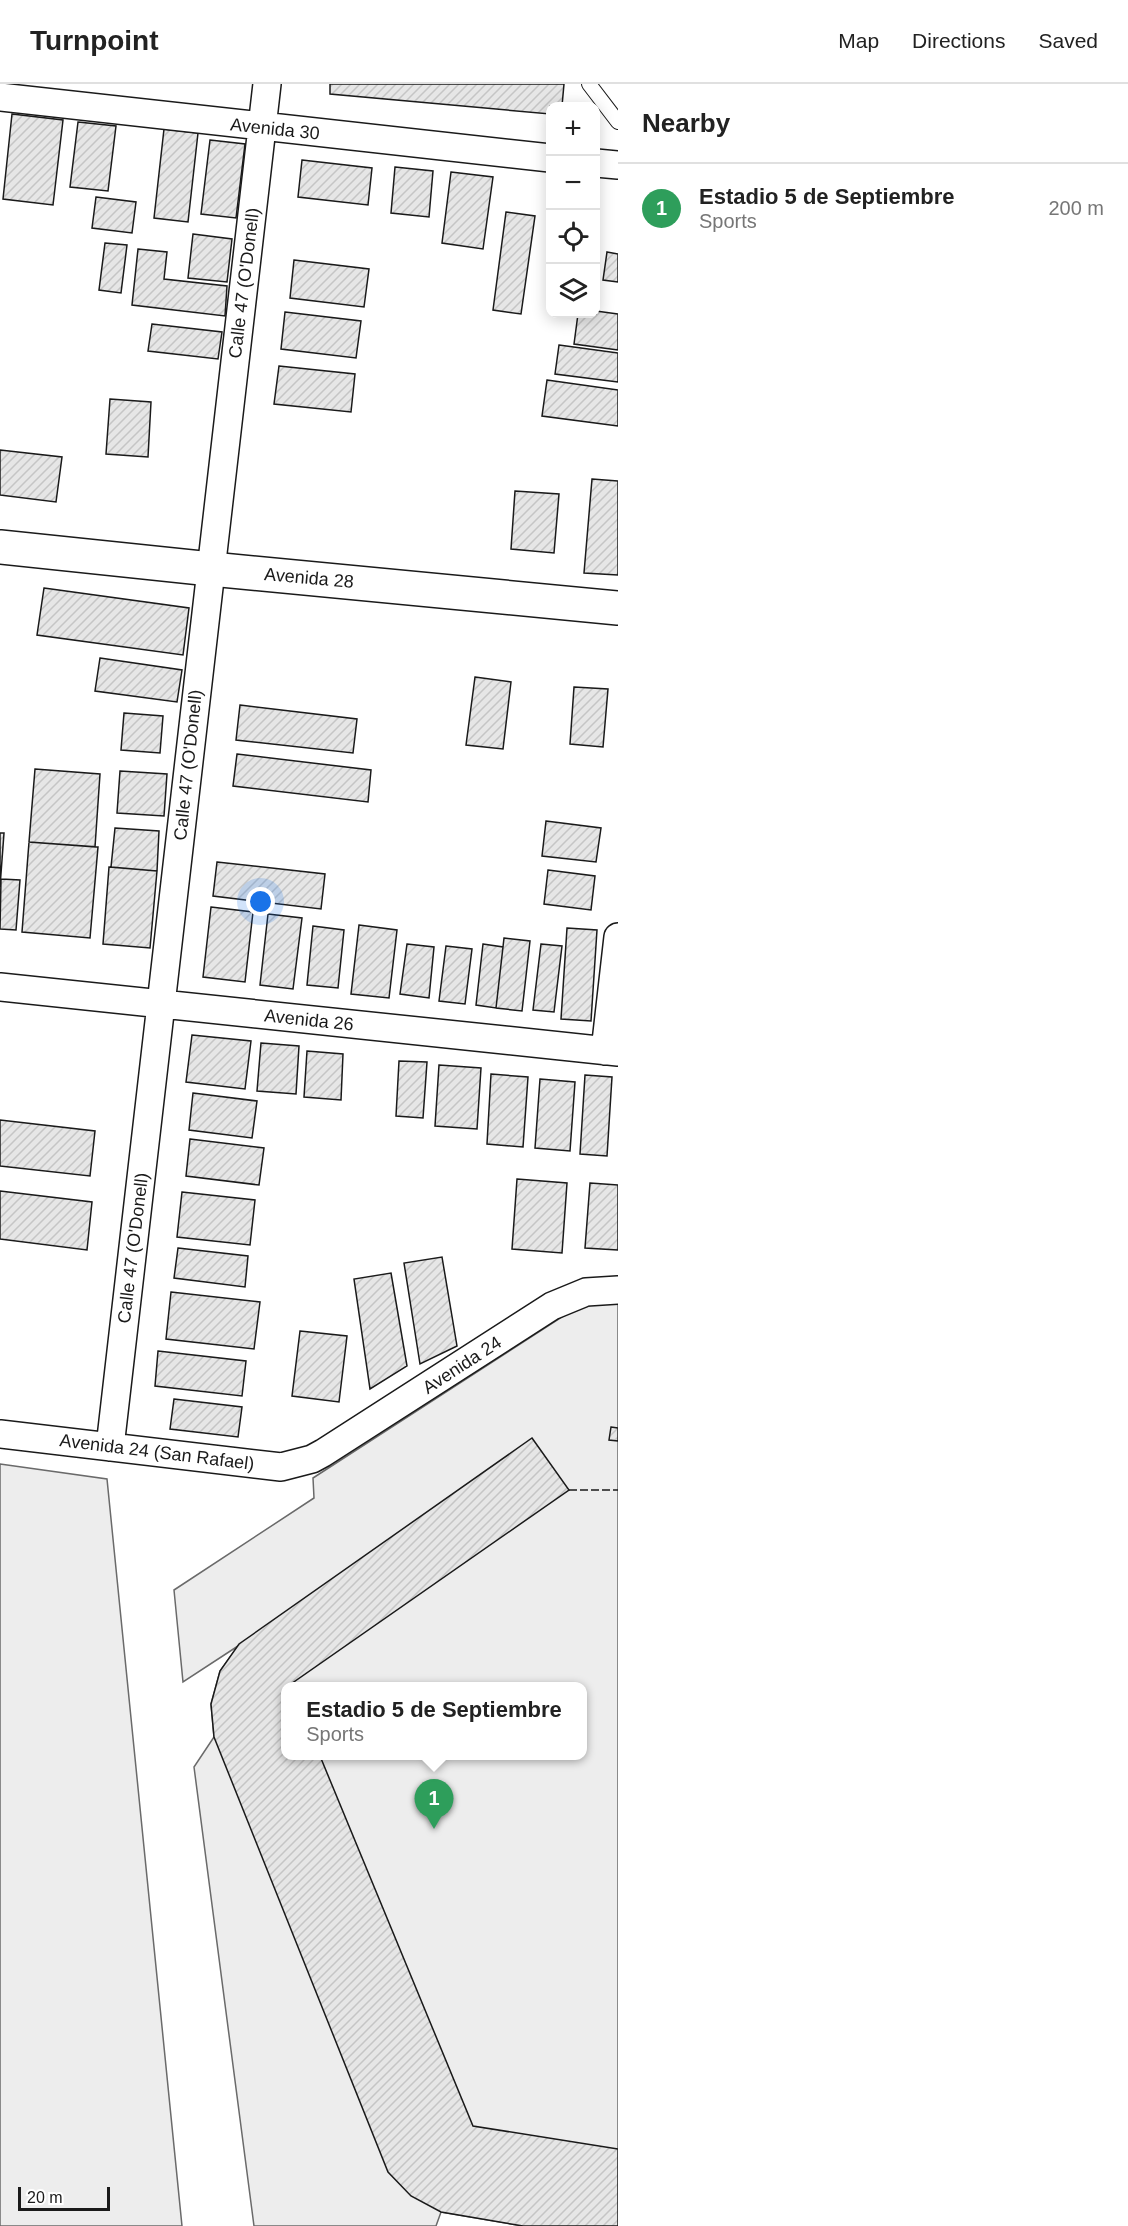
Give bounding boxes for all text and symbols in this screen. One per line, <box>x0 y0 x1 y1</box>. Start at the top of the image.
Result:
text: Turnpoint <box>30 25 159 56</box>
text: Map <box>838 29 879 52</box>
text: Directions <box>912 29 1005 52</box>
text: Saved <box>1038 29 1098 52</box>
map controls <box>546 102 600 318</box>
button: + <box>546 102 600 156</box>
text: Nearby <box>642 108 730 138</box>
street label: Avenida 30 <box>229 114 321 144</box>
button: − <box>546 156 600 210</box>
text: Estadio 5 de Septiembre <box>699 184 955 209</box>
text: 1 <box>656 197 667 219</box>
text: 200 m <box>1048 197 1104 219</box>
street label: Calle 47 (O'Donell) <box>225 207 263 359</box>
button: locate <box>546 210 600 264</box>
text: Sports <box>699 210 757 232</box>
button: layers <box>546 264 600 318</box>
street label: Avenida 28 <box>263 564 355 592</box>
street label: Calle 47 (O'Donell) <box>170 689 206 841</box>
your location <box>246 887 275 916</box>
street label: Avenida 26 <box>263 1005 355 1035</box>
street label: Calle 47 (O'Donell) <box>114 1172 152 1324</box>
street label: Avenida 24 <box>419 1332 505 1398</box>
street label: Avenida 24 (San Rafael) <box>59 1430 255 1474</box>
popup <box>281 1682 587 1760</box>
text: Estadio 5 de Septiembre <box>306 1697 562 1722</box>
text: Sports <box>306 1723 364 1745</box>
pin: 1 <box>414 1780 454 1829</box>
scale bar <box>18 2184 110 2212</box>
text: 20 m <box>27 2189 63 2206</box>

